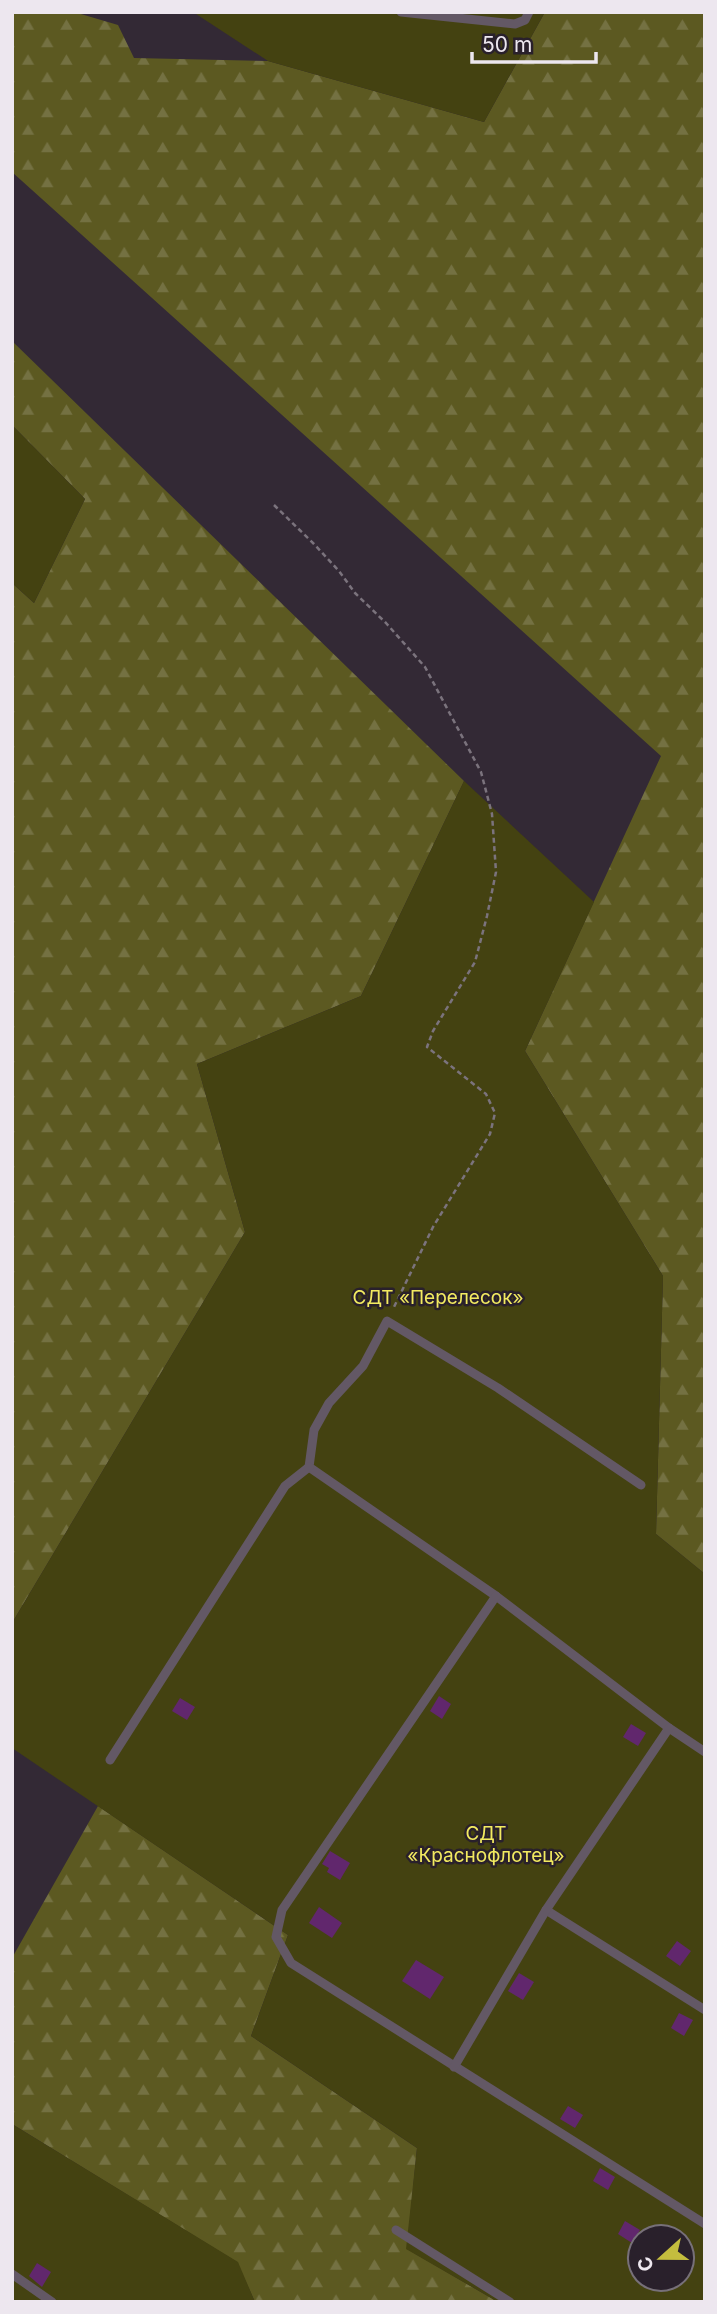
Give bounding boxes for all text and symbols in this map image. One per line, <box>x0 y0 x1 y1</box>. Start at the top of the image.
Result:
scale bar <box>472 21 596 65</box>
text: 50 m <box>482 32 532 57</box>
park label: СДТ «Перелесок» <box>353 1286 524 1309</box>
park label: СДТ «Краснофлотец» <box>407 1822 565 1867</box>
north arrow <box>626 2223 696 2293</box>
text: С <box>632 2253 659 2275</box>

